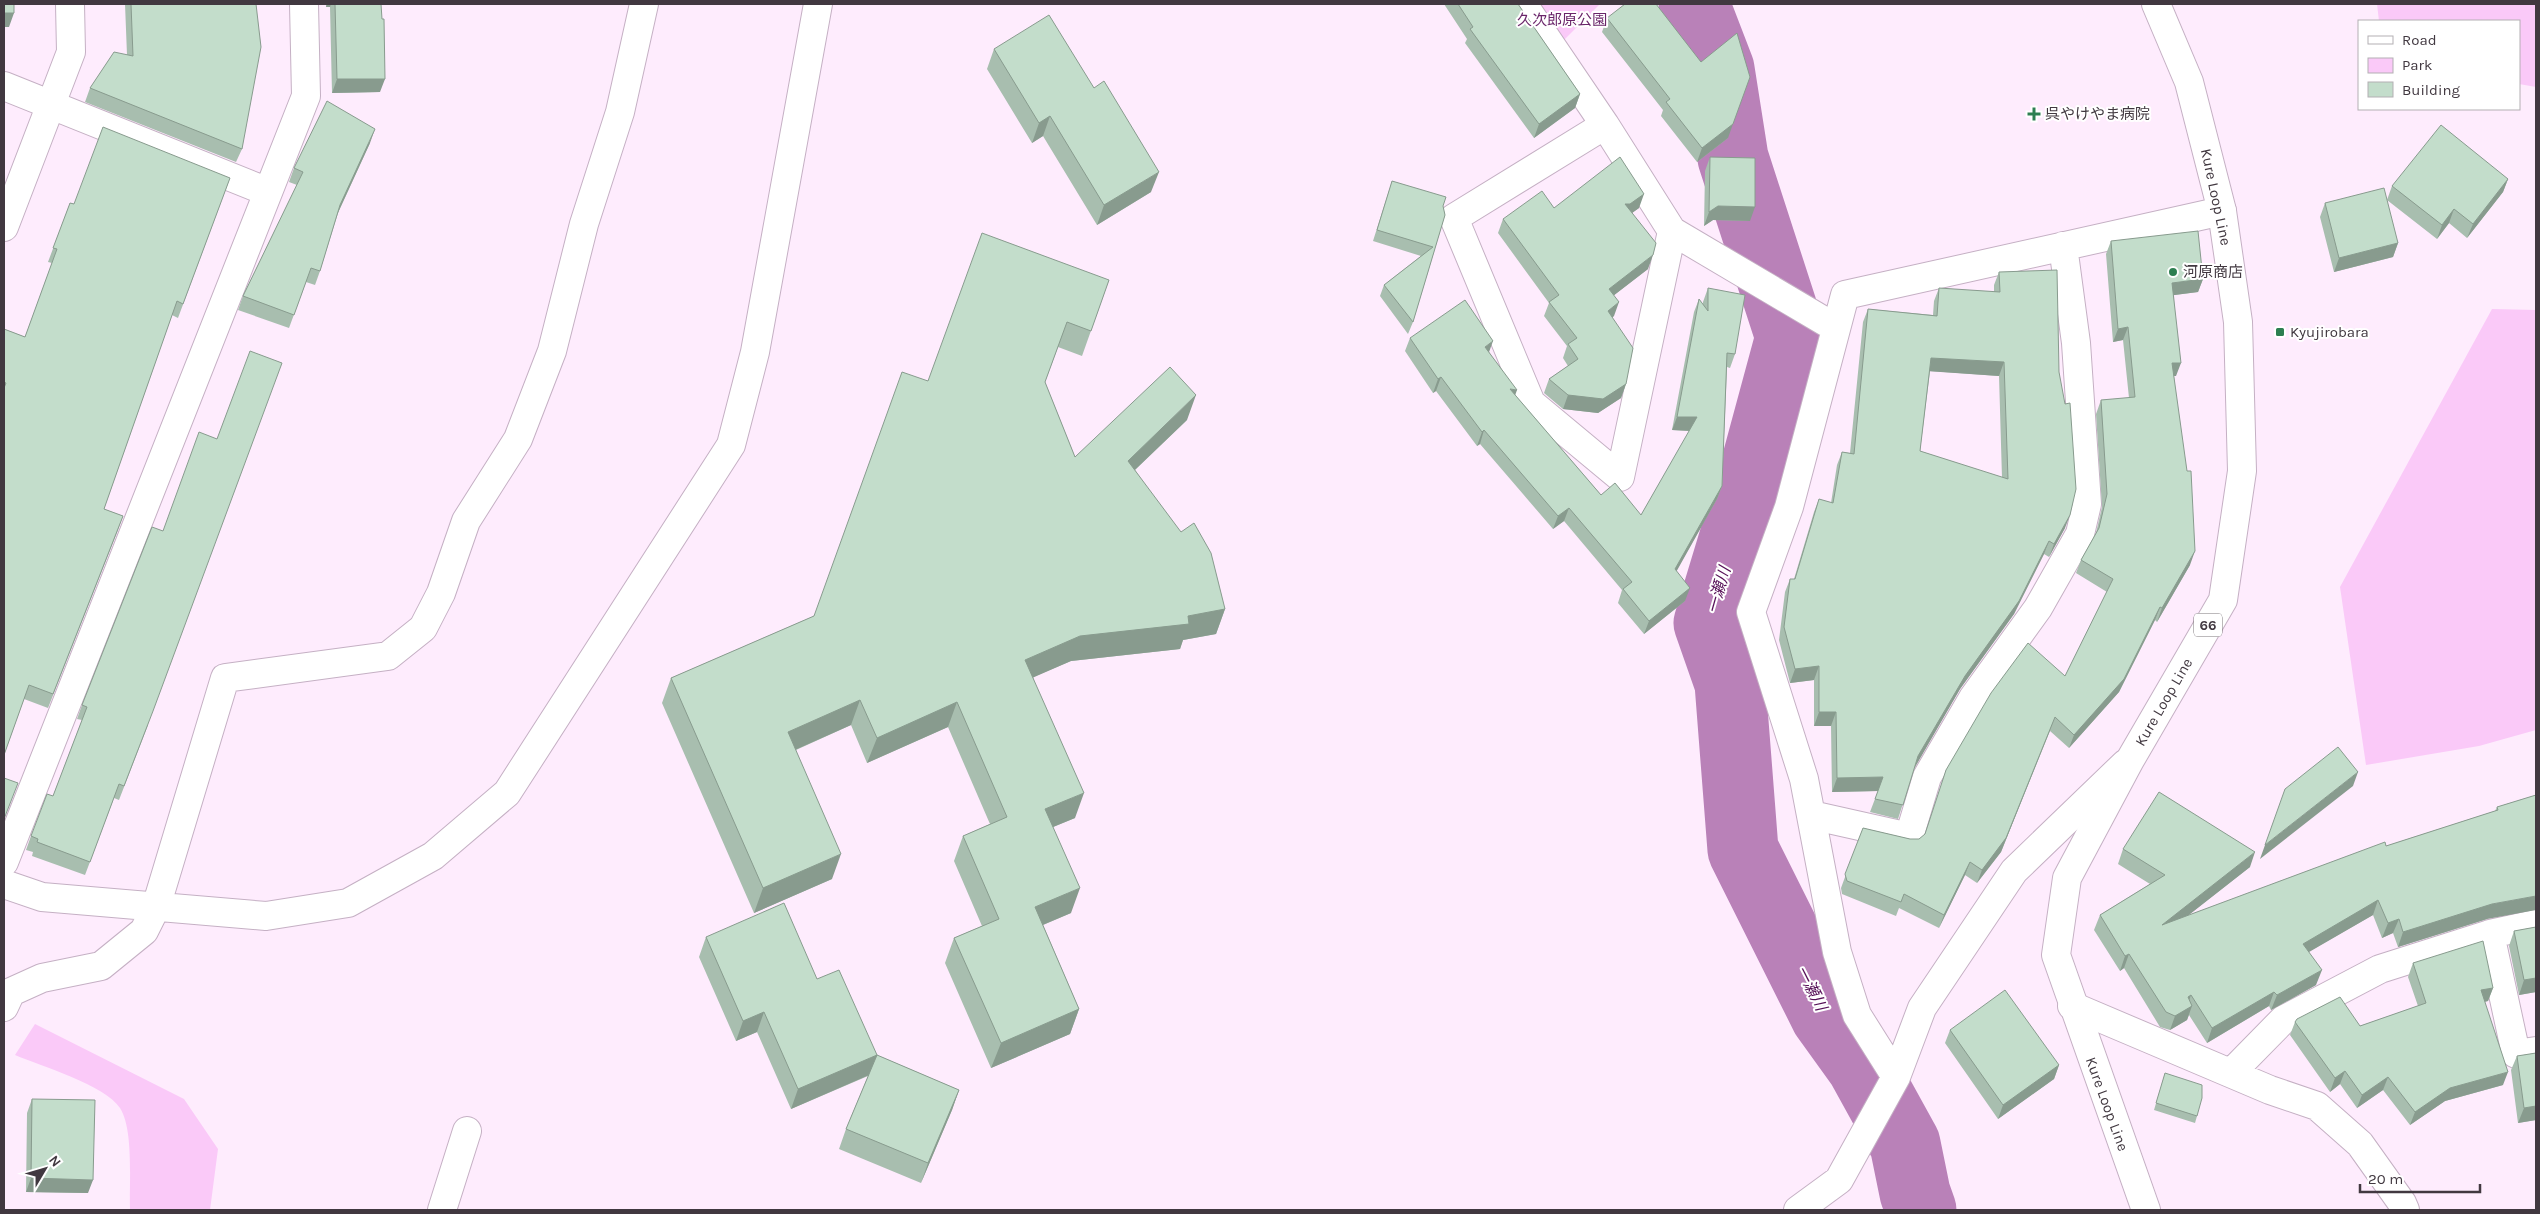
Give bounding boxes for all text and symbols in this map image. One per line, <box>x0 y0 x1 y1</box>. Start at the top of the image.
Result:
park label: 久次郎原公園 <box>1517 11 1607 29</box>
legend <box>2358 20 2520 110</box>
text: Road <box>2402 31 2437 49</box>
text: Park <box>2402 56 2432 74</box>
text: Building <box>2402 81 2460 99</box>
place label: 呉やけやま病院 <box>2045 105 2150 123</box>
marker: 呉やけやま病院 <box>2027 107 2041 121</box>
street label: Kure Loop Line <box>2197 147 2235 247</box>
place label: 河原商店 <box>2183 263 2243 281</box>
marker: 河原商店 <box>2167 266 2179 278</box>
place label: Kyujirobara <box>2290 323 2369 341</box>
marker: Kyujirobara <box>2274 326 2286 338</box>
water label: 一瀬川 <box>1703 563 1735 616</box>
road number: 66 <box>2194 614 2222 636</box>
street label: Kure Loop Line <box>2131 655 2196 749</box>
water label: 一瀬川 <box>1792 963 1832 1016</box>
street label: Kure Loop Line <box>2082 1054 2132 1154</box>
north arrow <box>20 1144 70 1194</box>
text: N <box>45 1152 65 1170</box>
scale bar <box>2360 1162 2480 1194</box>
text: 20 m <box>2368 1170 2403 1188</box>

